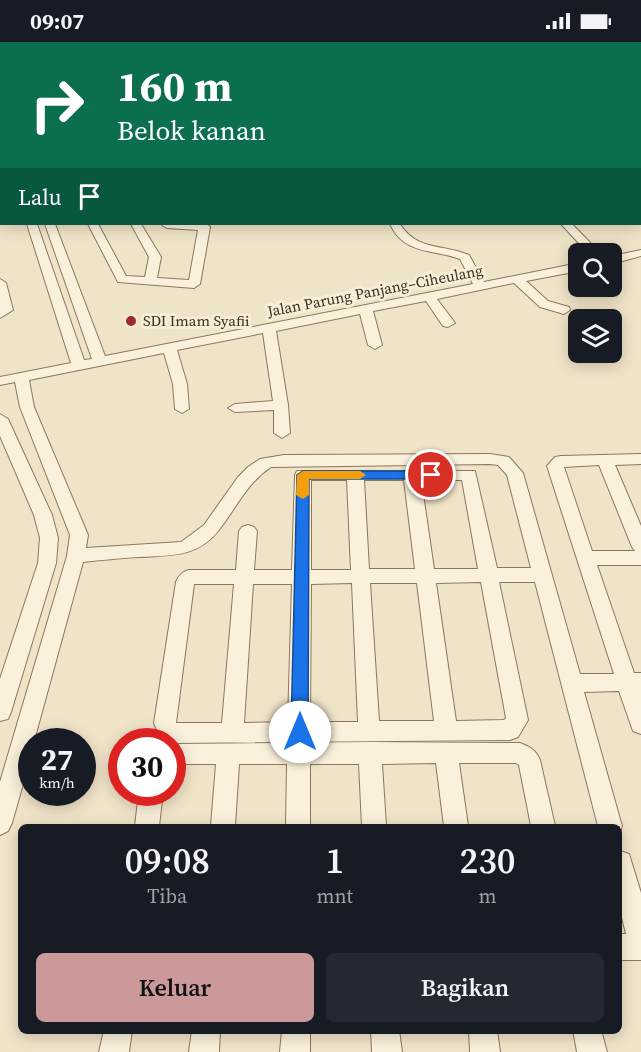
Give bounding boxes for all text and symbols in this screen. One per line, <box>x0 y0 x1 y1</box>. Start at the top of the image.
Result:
text: 09:07 <box>30 6 84 36</box>
text: 160 m <box>117 57 232 115</box>
icon: right <box>18 66 96 144</box>
text: Belok kanan <box>117 112 266 149</box>
icon: arrive <box>73 180 106 213</box>
text: Lalu <box>18 182 61 212</box>
map controls <box>568 243 622 363</box>
button: search <box>568 243 622 297</box>
street label: Jalan Parung Panjang–Ciheulang <box>264 259 485 322</box>
button: layers <box>568 309 622 363</box>
place label: SDI Imam Syafii <box>143 310 249 331</box>
marker: SDI Imam Syafii <box>124 314 138 328</box>
pin <box>405 449 456 500</box>
icon: arrive <box>414 458 447 491</box>
position arrow <box>268 700 332 764</box>
speed limit sign: 30 <box>108 728 186 806</box>
text: 27 <box>41 739 73 780</box>
text: km/h <box>39 772 75 793</box>
text: 09:08 <box>124 836 210 885</box>
text: 1 <box>325 836 344 885</box>
text: 230 <box>459 836 516 885</box>
text: Tiba <box>147 882 187 910</box>
text: mnt <box>316 882 353 910</box>
text: m <box>478 882 497 910</box>
button: Keluar <box>36 953 314 1022</box>
button: Bagikan <box>326 953 604 1022</box>

